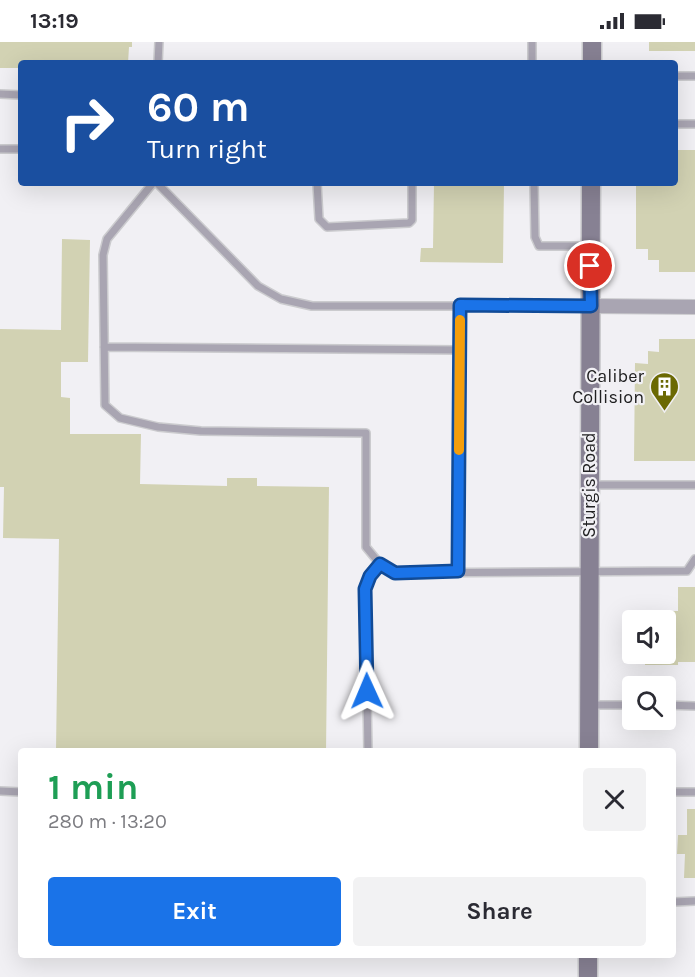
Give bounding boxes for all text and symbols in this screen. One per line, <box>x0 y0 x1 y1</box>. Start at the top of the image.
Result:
text: 13:19 <box>30 8 79 34</box>
text: 60 m <box>147 82 250 132</box>
icon: right <box>48 84 126 162</box>
text: Turn right <box>147 133 267 165</box>
pin <box>564 240 615 291</box>
icon: arrive <box>573 249 606 282</box>
place label: Caliber Collision <box>572 365 644 408</box>
building icon: Caliber Collision <box>649 370 681 412</box>
street label: Sturgis Road <box>578 432 600 538</box>
map controls <box>622 610 676 730</box>
button: sound <box>622 610 676 664</box>
position arrow <box>335 659 399 723</box>
button: search <box>622 676 676 730</box>
text: 1 min <box>48 766 138 808</box>
button: close <box>583 768 646 831</box>
text: 280 m · 13:20 <box>48 810 167 833</box>
button: Exit <box>48 877 341 946</box>
button: Share <box>353 877 646 946</box>

